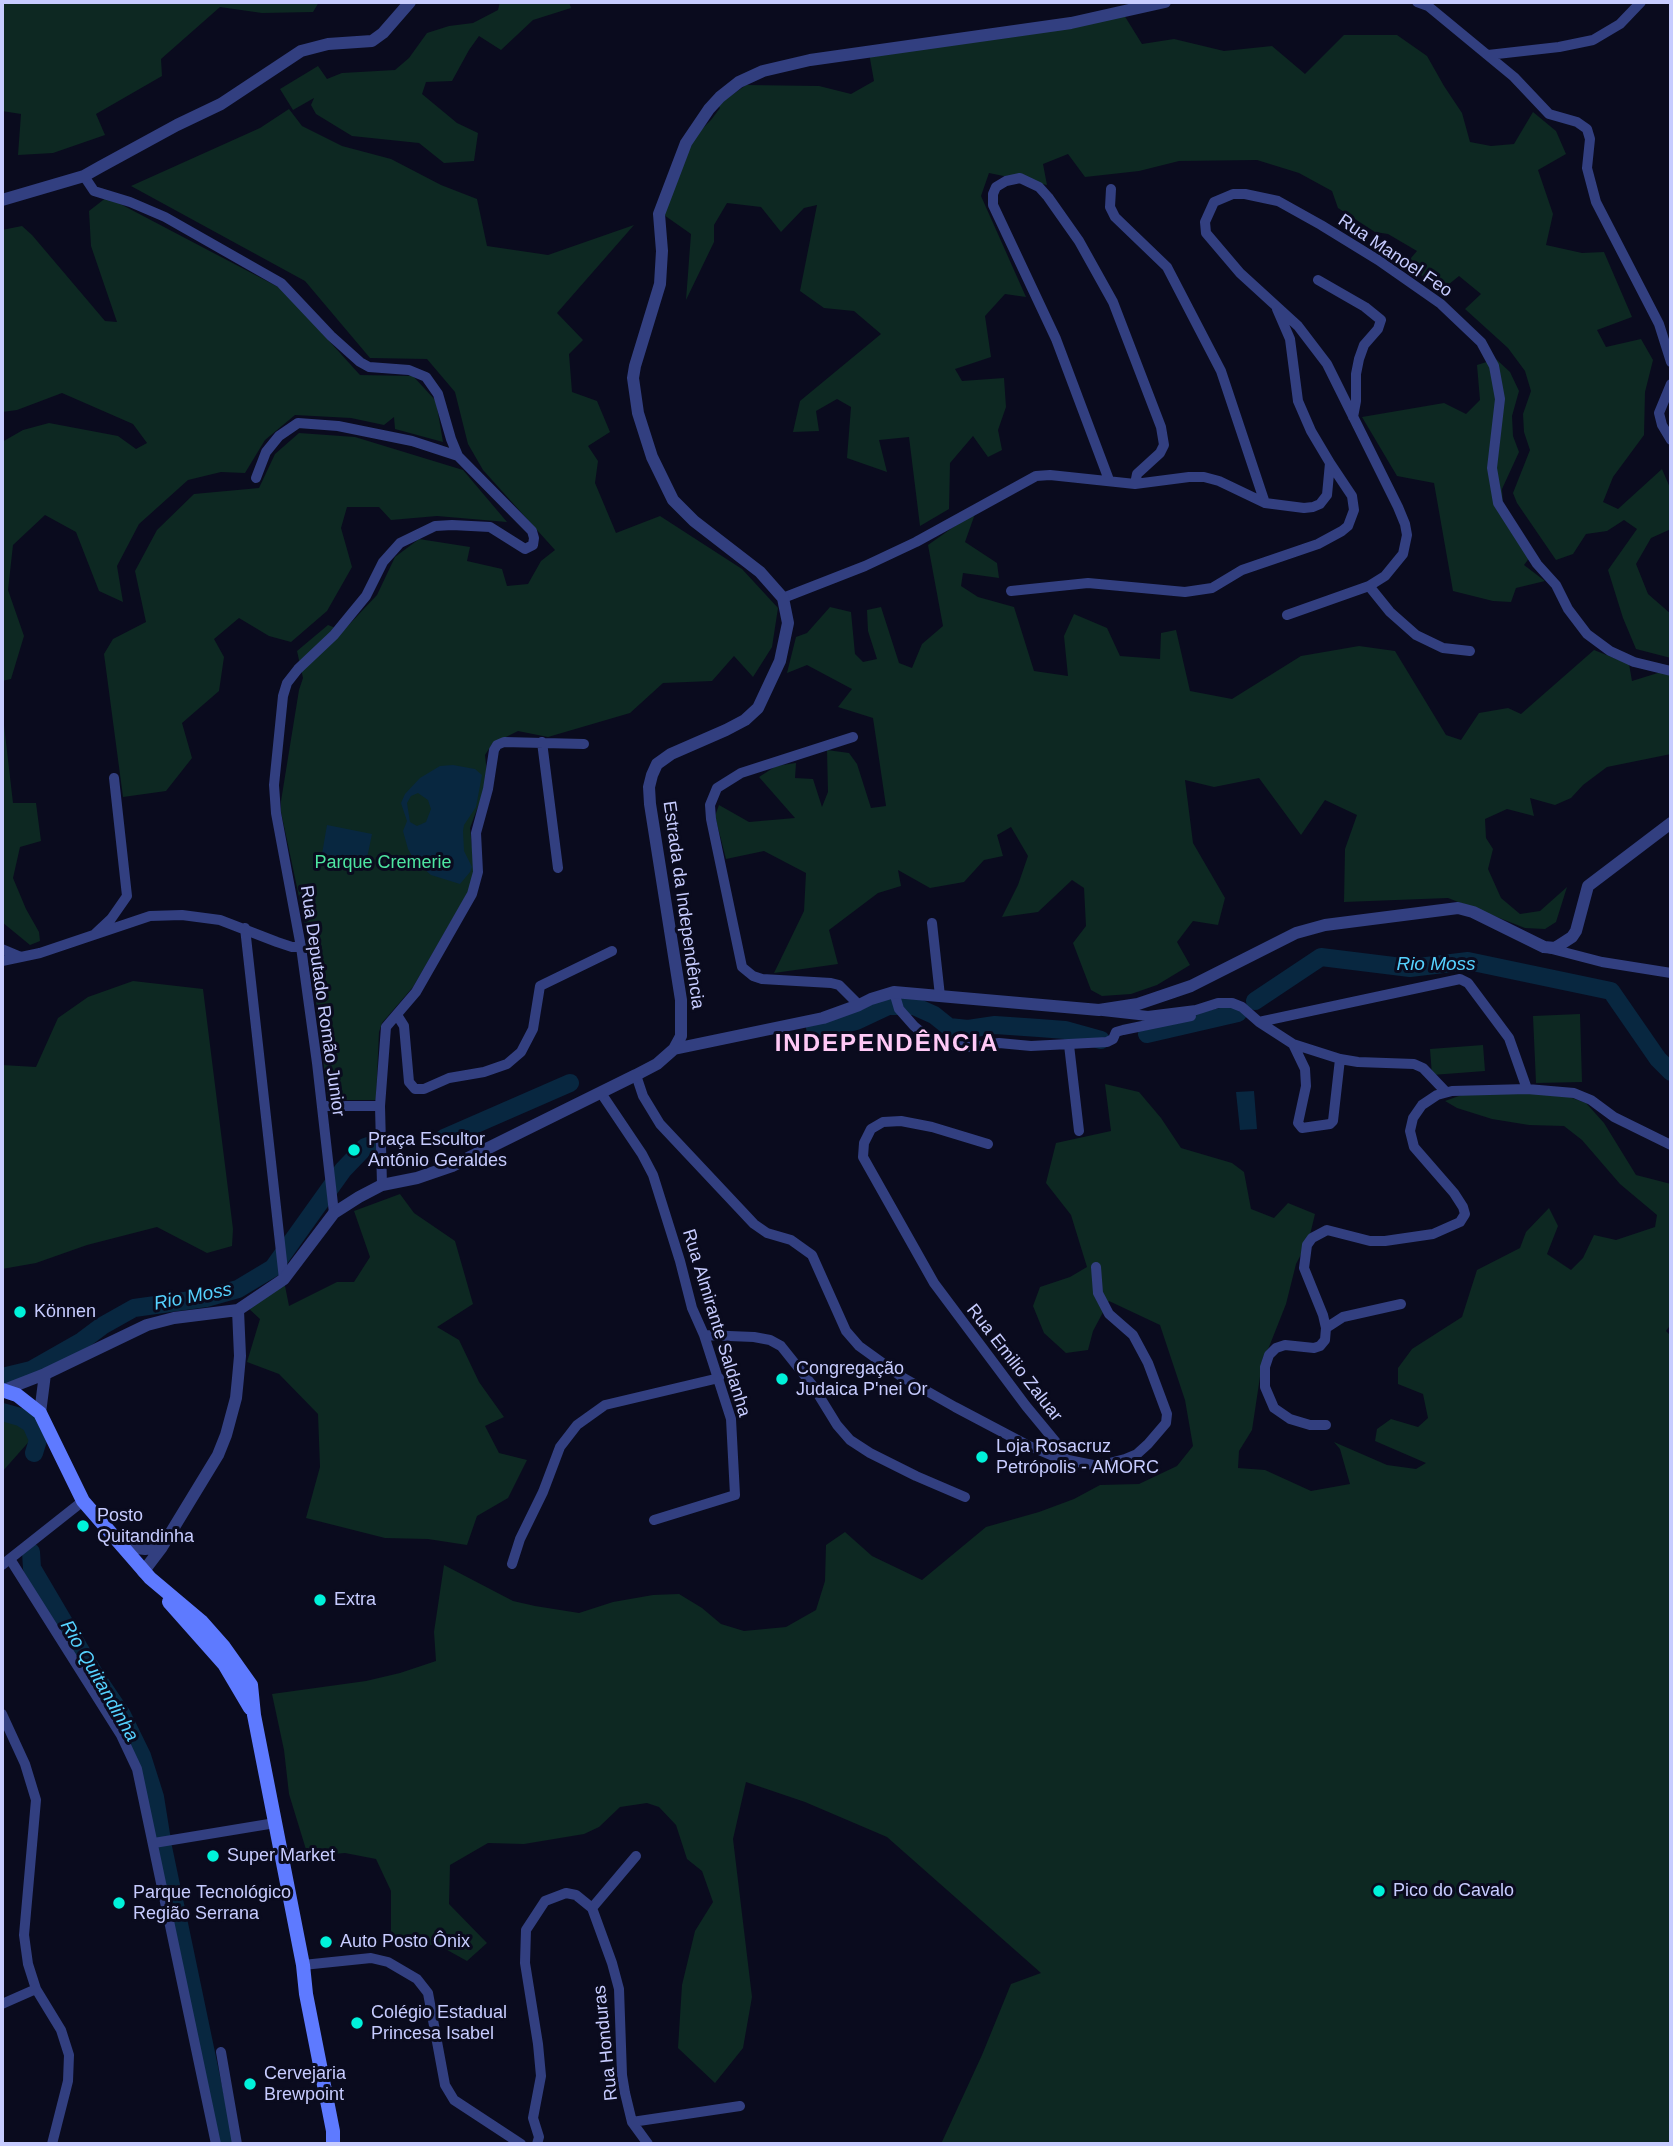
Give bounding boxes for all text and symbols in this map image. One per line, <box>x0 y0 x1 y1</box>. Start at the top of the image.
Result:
street label: Rua Manoel Feo <box>1334 210 1456 302</box>
street label: Estrada da Independência <box>658 799 708 1011</box>
park label: Parque Cremerie <box>314 852 452 874</box>
street label: Rua Deputado Romão Junior <box>295 884 349 1118</box>
water label: Rio Moss <box>1396 954 1476 976</box>
district label: INDEPENDÊNCIA <box>776 1030 998 1058</box>
place label: Praça Escultor Antônio Geraldes <box>368 1129 507 1172</box>
marker: Praça Escultor Antônio Geraldes <box>346 1142 362 1158</box>
street label: Rua Almirante Saldanha <box>677 1227 755 1419</box>
water label: Rio Moss <box>152 1278 234 1316</box>
street label: Rua Emilio Zaluar <box>961 1300 1067 1426</box>
place label: Können <box>34 1301 96 1323</box>
marker: Können <box>12 1304 28 1320</box>
place label: Congregação Judaica P'nei Or <box>796 1358 928 1400</box>
marker: Congregação Judaica P'nei Or <box>774 1371 790 1387</box>
place label: Loja Rosacruz Petrópolis - AMORC <box>996 1436 1159 1478</box>
marker: Loja Rosacruz Petrópolis - AMORC <box>974 1449 990 1465</box>
place label: Posto Quitandinha <box>97 1505 194 1548</box>
marker: Posto Quitandinha <box>75 1518 91 1534</box>
place label: Extra <box>334 1589 376 1611</box>
marker: Extra <box>312 1592 328 1608</box>
water label: Rio Quitandinha <box>55 1616 143 1746</box>
place label: Super Market <box>227 1845 335 1867</box>
marker: Super Market <box>205 1848 221 1864</box>
place label: Pico do Cavalo <box>1393 1880 1514 1902</box>
place label: Parque Tecnológico Região Serrana <box>133 1882 291 1924</box>
marker: Pico do Cavalo <box>1371 1883 1387 1899</box>
marker: Parque Tecnológico Região Serrana <box>111 1895 127 1911</box>
place label: Auto Posto Ônix <box>340 1931 470 1953</box>
marker: Auto Posto Ônix <box>318 1934 334 1950</box>
street label: Rua Honduras <box>589 1984 623 2102</box>
place label: Colégio Estadual Princesa Isabel <box>371 2002 507 2044</box>
marker: Colégio Estadual Princesa Isabel <box>349 2015 365 2031</box>
place label: Cervejaria Brewpoint <box>264 2063 346 2106</box>
marker: Cervejaria Brewpoint <box>242 2076 258 2092</box>

